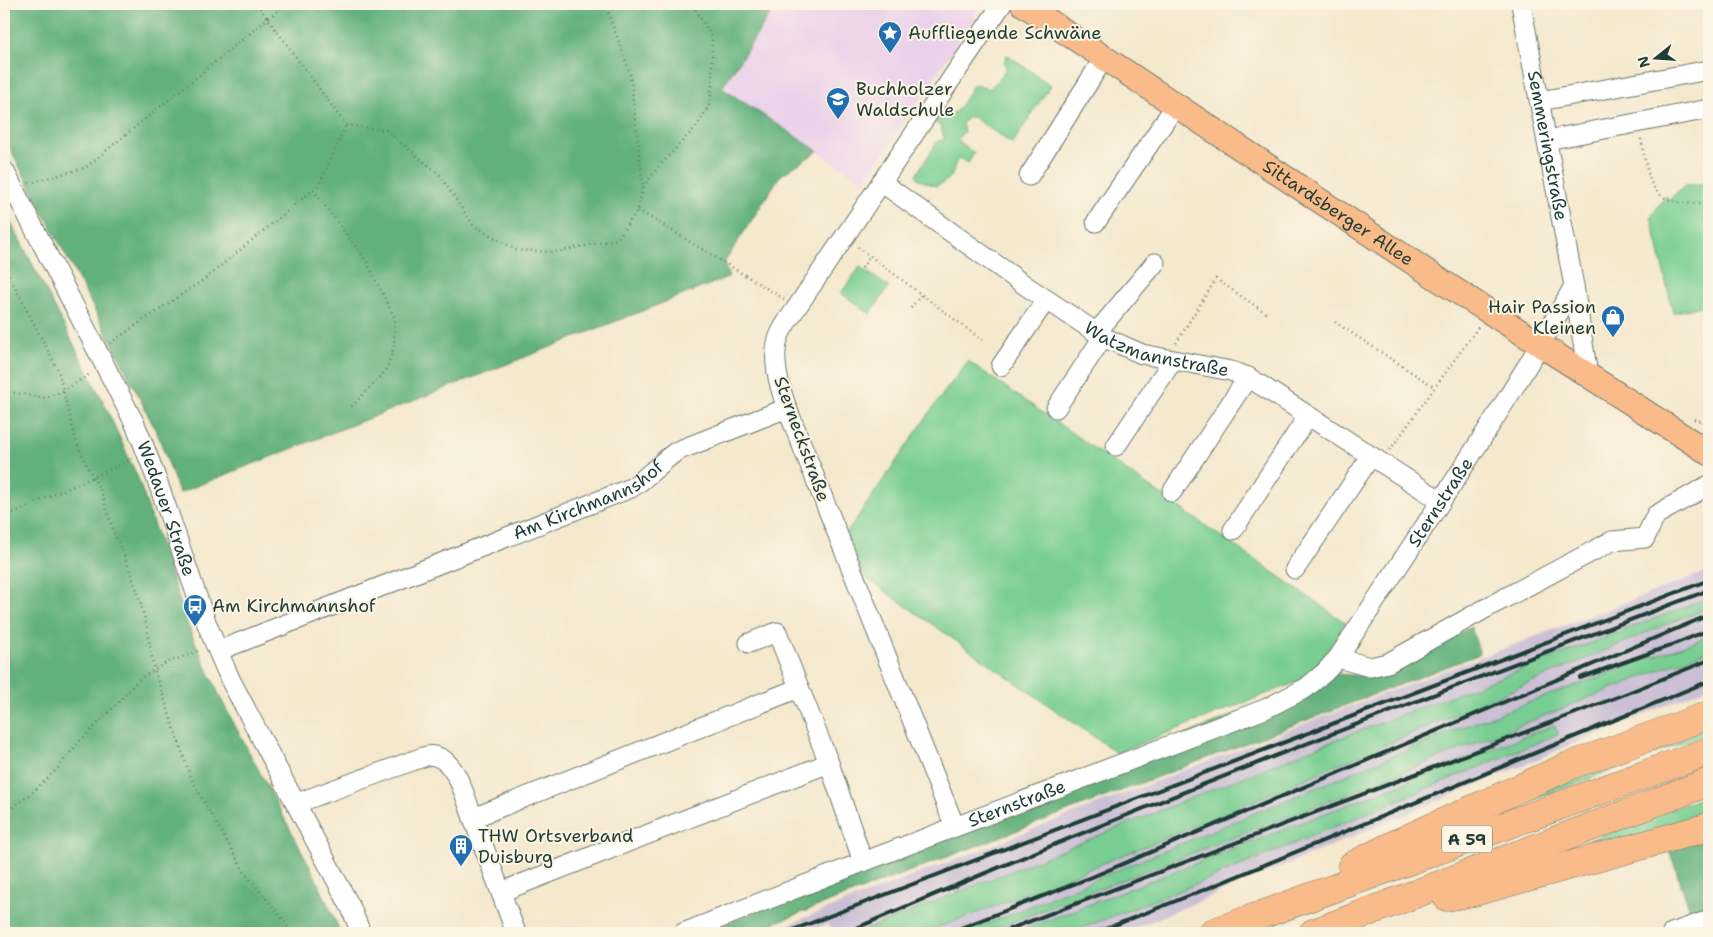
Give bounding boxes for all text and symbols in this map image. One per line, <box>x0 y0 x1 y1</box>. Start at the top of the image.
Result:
place icon: Auffliegende Schwäne <box>877 20 903 54</box>
place label: Auffliegende Schwäne <box>908 21 1101 45</box>
north arrow <box>1630 32 1680 82</box>
text: N <box>1633 54 1654 70</box>
street label: Semmeringstraße <box>1522 69 1573 222</box>
place label: Buchholzer Waldschule <box>856 77 954 122</box>
school or university icon: Buchholzer Waldschule <box>825 86 851 120</box>
street label: Sittardsberger Allee <box>1258 154 1418 271</box>
place label: Hair Passion Kleinen <box>1488 295 1596 340</box>
shop icon: Hair Passion Kleinen <box>1600 304 1626 338</box>
street label: Watzmannstraße <box>1079 316 1231 382</box>
street label: Sterneckstraße <box>768 373 836 505</box>
street label: Wedauer Straße <box>131 437 201 579</box>
street label: Sternstraße <box>1402 453 1479 552</box>
street label: Am Kirchmannshof <box>510 455 669 545</box>
bus stop icon: Am Kirchmannshof <box>182 593 208 627</box>
place label: Am Kirchmannshof <box>212 594 376 618</box>
street label: Sternstraße <box>965 774 1069 833</box>
place label: THW Ortsverband Duisburg <box>478 824 633 869</box>
road number: A 59 <box>1442 826 1492 852</box>
building icon: THW Ortsverband Duisburg <box>448 833 474 867</box>

